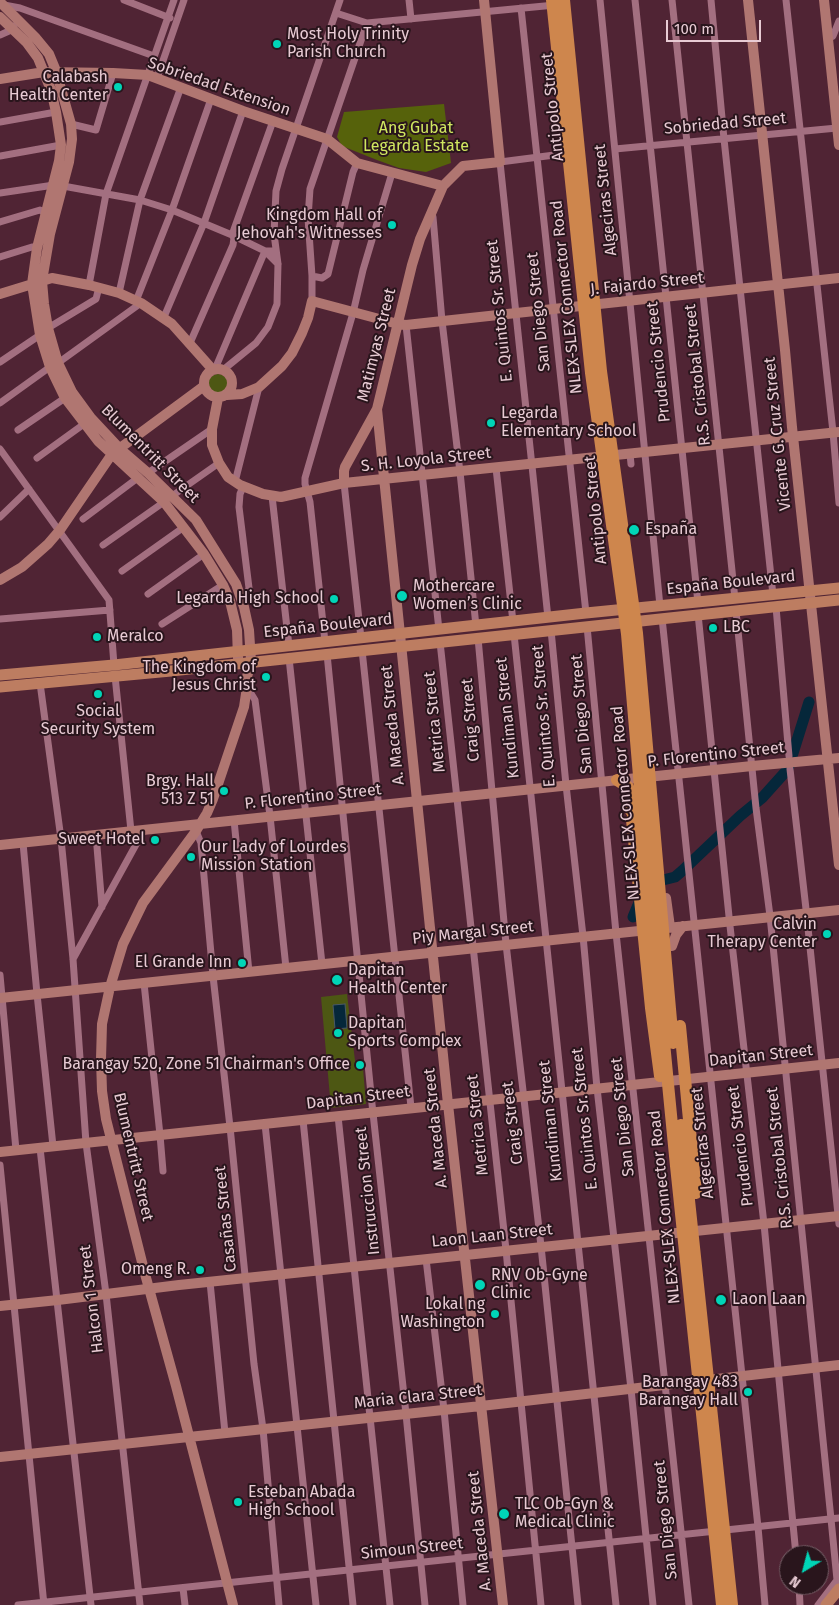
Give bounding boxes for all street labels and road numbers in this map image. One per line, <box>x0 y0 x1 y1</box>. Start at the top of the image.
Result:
street label: Antipolo Street <box>538 52 568 162</box>
street label: Sobriedad Extension <box>145 54 293 120</box>
street label: Sobriedad Street <box>663 109 787 139</box>
street label: Algeciras Street <box>591 143 621 257</box>
street label: NLEX-SLEX Connector Road <box>547 199 587 395</box>
street label: E. Quintos Sr. Street <box>483 239 517 383</box>
street label: San Diego Street <box>523 252 555 372</box>
street label: J. Fajardo Street <box>589 269 705 299</box>
street label: Matimyas Street <box>354 286 400 404</box>
street label: Prudencio Street <box>643 301 675 423</box>
street label: R.S. Cristobal Street <box>681 303 715 447</box>
street label: Vicente G. Cruz Street <box>760 356 796 512</box>
street label: Blumentritt Street <box>97 401 203 507</box>
street label: S. H. Loyola Street <box>360 444 492 476</box>
street label: Antipolo Street <box>581 455 611 565</box>
street label: España Boulevard <box>666 567 796 599</box>
street label: España Boulevard <box>263 610 393 642</box>
street label: E. Quintos Sr. Street <box>528 644 560 788</box>
street label: San Diego Street <box>567 654 597 774</box>
street label: Kundiman Street <box>492 657 524 779</box>
street label: A. Maceda Street <box>377 664 409 786</box>
street label: Metrica Street <box>420 671 450 773</box>
street label: Craig Street <box>458 678 484 762</box>
street label: NLEX-SLEX Connector Road <box>608 705 644 901</box>
street label: P. Florentino Street <box>647 738 785 772</box>
street label: P. Florentino Street <box>244 780 382 814</box>
street label: Piy Margal Street <box>411 917 535 949</box>
street label: Dapitan Street <box>708 1041 814 1071</box>
street label: E. Quintos Sr. Street <box>568 1047 602 1191</box>
street label: San Diego Street <box>607 1057 639 1177</box>
street label: Kundiman Street <box>535 1060 567 1182</box>
street label: A. Maceda Street <box>420 1067 452 1189</box>
street label: Metrica Street <box>463 1074 493 1176</box>
street label: Craig Street <box>498 1080 528 1166</box>
street label: Dapitan Street <box>305 1082 411 1114</box>
street label: Prudencio Street <box>724 1085 758 1207</box>
street label: Algeciras Street <box>688 1086 718 1200</box>
street label: R.S. Cristobal Street <box>763 1086 797 1230</box>
street label: Blumentritt Street <box>109 1091 157 1223</box>
street label: NLEX-SLEX Connector Road <box>645 1109 685 1305</box>
street label: Instruccion Street <box>352 1126 384 1256</box>
street label: Casañas Street <box>211 1165 241 1273</box>
street label: Laon Laan Street <box>431 1220 553 1252</box>
street label: Halcon 1 Street <box>76 1244 108 1354</box>
street label: Maria Clara Street <box>353 1381 483 1413</box>
street label: San Diego Street <box>650 1460 682 1580</box>
street label: A. Maceda Street <box>464 1470 496 1592</box>
street label: Simoun Street <box>360 1534 464 1564</box>

